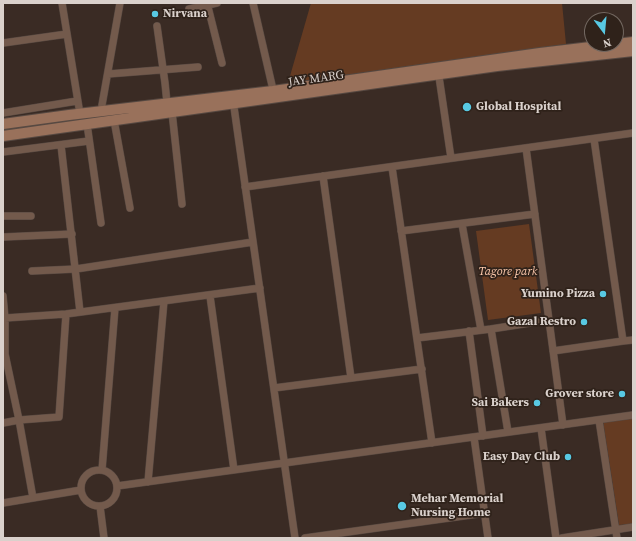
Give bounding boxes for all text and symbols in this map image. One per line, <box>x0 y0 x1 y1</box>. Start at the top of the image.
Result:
place label: Nirvana <box>163 7 207 21</box>
marker: Nirvana <box>150 9 160 19</box>
north arrow <box>584 12 624 52</box>
text: N <box>601 35 613 51</box>
street label: JAY MARG <box>287 68 345 90</box>
place label: Global Hospital <box>476 100 561 114</box>
marker: Global Hospital <box>461 101 473 113</box>
park label: Tagore park <box>479 265 537 279</box>
place label: Yumino Pizza <box>521 287 595 301</box>
marker: Yumino Pizza <box>598 289 608 299</box>
place label: Gazal Restro <box>507 315 576 329</box>
marker: Gazal Restro <box>579 317 589 327</box>
place label: Grover store <box>545 387 614 401</box>
marker: Grover store <box>617 389 627 399</box>
place label: Sai Bakers <box>471 396 529 410</box>
marker: Sai Bakers <box>532 398 542 408</box>
place label: Easy Day Club <box>483 450 560 464</box>
marker: Easy Day Club <box>563 452 573 462</box>
place label: Mehar Memorial Nursing Home <box>411 492 503 520</box>
marker: Mehar Memorial Nursing Home <box>396 500 408 512</box>

